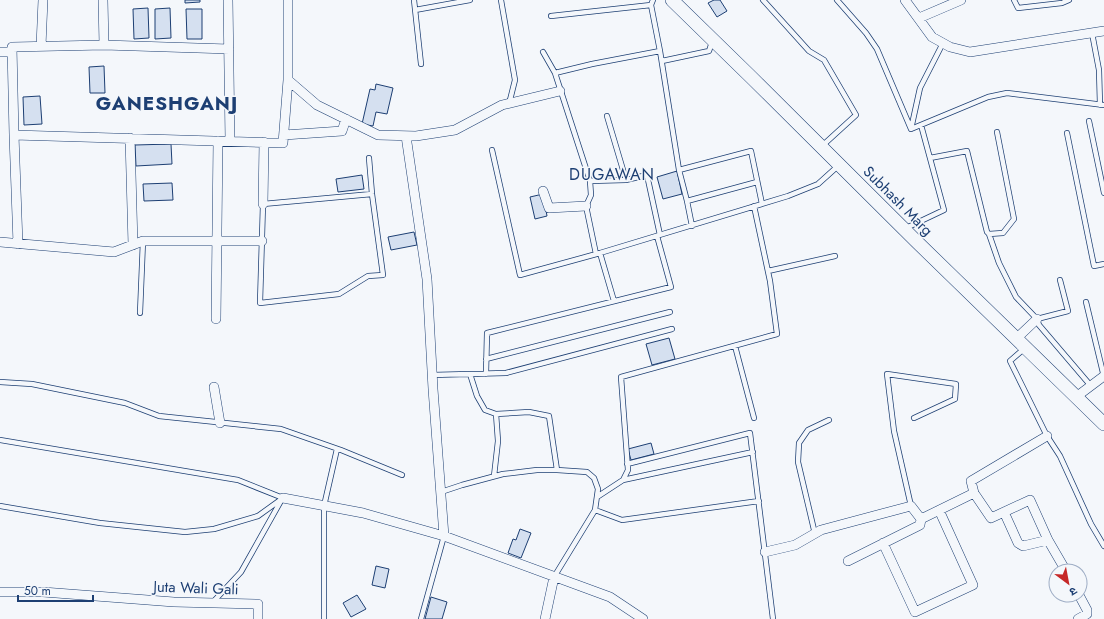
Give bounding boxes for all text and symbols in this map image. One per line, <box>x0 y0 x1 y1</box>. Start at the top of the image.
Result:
district label: GANESHGANJ <box>96 90 238 117</box>
street label: Subhash Marg <box>858 161 938 241</box>
district label: DUGAWAN <box>569 163 655 186</box>
north arrow <box>1048 563 1088 603</box>
street label: Juta Wali Gali <box>151 575 239 600</box>
scale bar <box>18 577 93 603</box>
text: 50 m <box>24 582 51 600</box>
text: उ <box>1066 583 1080 600</box>

